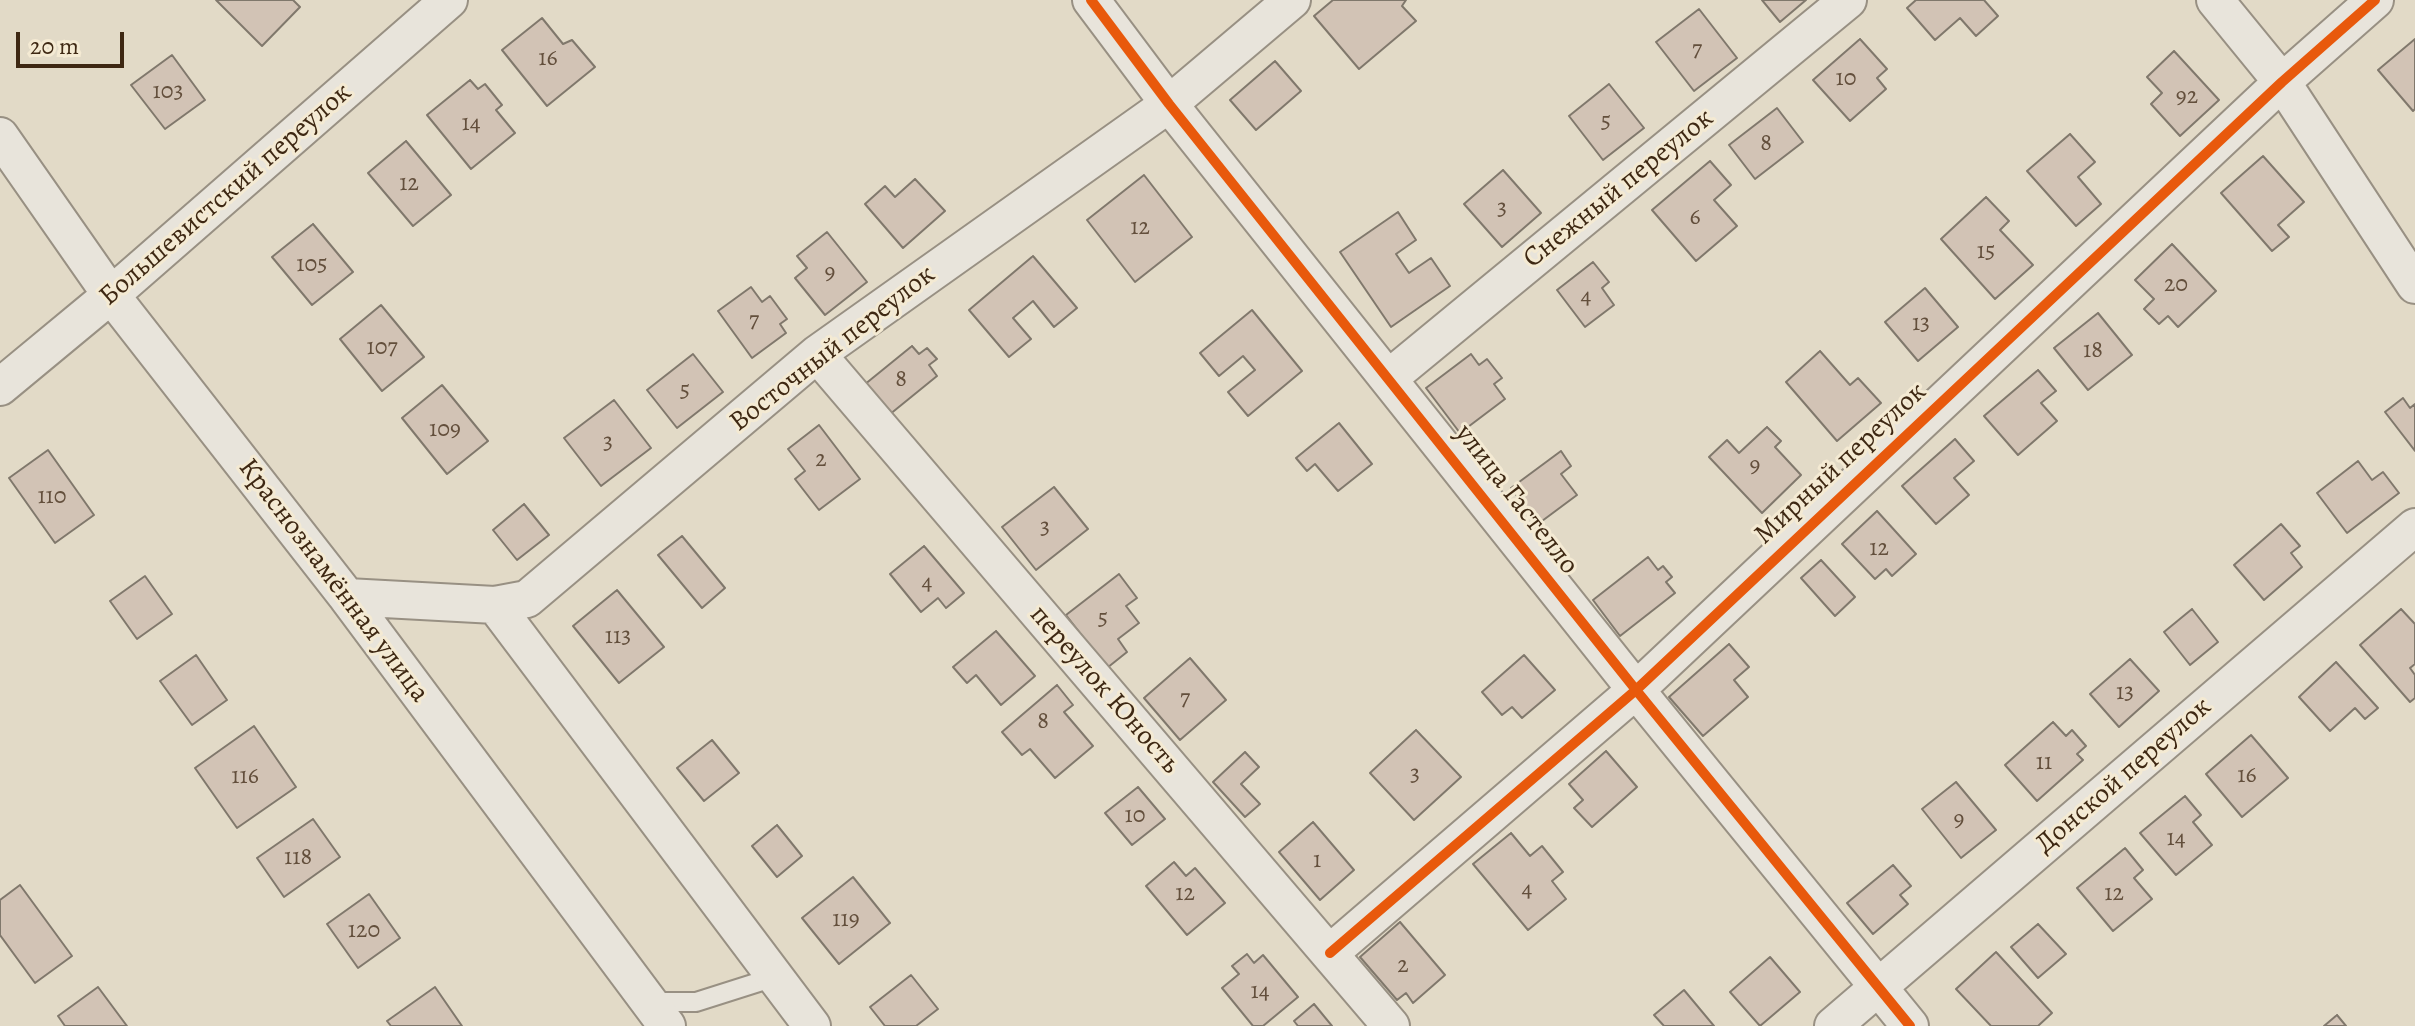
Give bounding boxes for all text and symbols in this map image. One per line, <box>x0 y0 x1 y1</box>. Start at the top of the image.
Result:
scale bar <box>20 16 128 66</box>
text: 20 m <box>30 30 79 62</box>
house number: 7 <box>1692 36 1702 64</box>
house number: 16 <box>538 45 558 73</box>
house number: 10 <box>1836 65 1856 93</box>
street label: Большевистский переулок <box>93 76 359 314</box>
house number: 103 <box>153 78 183 106</box>
house number: 92 <box>2176 83 2198 111</box>
street label: Снежный переулок <box>1517 102 1721 276</box>
house number: 5 <box>1601 108 1611 136</box>
house number: 14 <box>461 110 481 138</box>
house number: 8 <box>1760 130 1772 158</box>
house number: 12 <box>399 170 419 198</box>
house number: 3 <box>1497 195 1507 223</box>
house number: 6 <box>1689 204 1701 232</box>
house number: 12 <box>1130 214 1150 242</box>
house number: 15 <box>1977 238 1995 266</box>
house number: 105 <box>296 251 328 279</box>
street label: Восточный переулок <box>724 258 942 440</box>
house number: 9 <box>825 259 835 287</box>
house number: 20 <box>2164 271 2188 299</box>
house number: 4 <box>1581 283 1591 311</box>
house number: 7 <box>749 307 759 335</box>
house number: 13 <box>1912 310 1930 338</box>
house number: 107 <box>366 334 398 362</box>
house number: 18 <box>2083 337 2103 365</box>
house number: 8 <box>895 366 907 394</box>
street label: Мирный переулок <box>1748 376 1934 552</box>
house number: 5 <box>680 377 690 405</box>
house number: 109 <box>429 416 461 444</box>
street label: улица Гастелло <box>1447 418 1585 582</box>
house number: 3 <box>603 429 613 457</box>
house number: 2 <box>815 446 827 474</box>
house number: 9 <box>1750 452 1760 480</box>
street label: Краснознамённая улица <box>230 453 436 709</box>
house number: 110 <box>37 483 67 511</box>
house number: 3 <box>1040 514 1050 542</box>
house number: 12 <box>1869 535 1889 563</box>
house number: 4 <box>922 569 932 597</box>
street label: переулок Юность <box>1022 599 1186 781</box>
house number: 5 <box>1098 605 1108 633</box>
house number: 113 <box>605 623 631 651</box>
house number: 13 <box>2116 679 2134 707</box>
house number: 7 <box>1180 685 1190 713</box>
street label: Донской переулок <box>2029 690 2219 862</box>
house number: 8 <box>1037 708 1049 736</box>
house number: 11 <box>2036 749 2052 777</box>
house number: 3 <box>1410 761 1420 789</box>
house number: 16 <box>2237 762 2257 790</box>
house number: 116 <box>231 763 259 791</box>
house number: 10 <box>1125 802 1145 830</box>
house number: 9 <box>1954 806 1964 834</box>
house number: 14 <box>2166 825 2186 853</box>
house number: 118 <box>284 844 312 872</box>
house number: 1 <box>1313 847 1321 875</box>
house number: 4 <box>1522 876 1532 904</box>
house number: 12 <box>1175 880 1195 908</box>
house number: 12 <box>2104 880 2124 908</box>
house number: 119 <box>832 906 860 934</box>
house number: 120 <box>348 917 380 945</box>
house number: 2 <box>1397 952 1409 980</box>
house number: 14 <box>1250 978 1270 1006</box>

